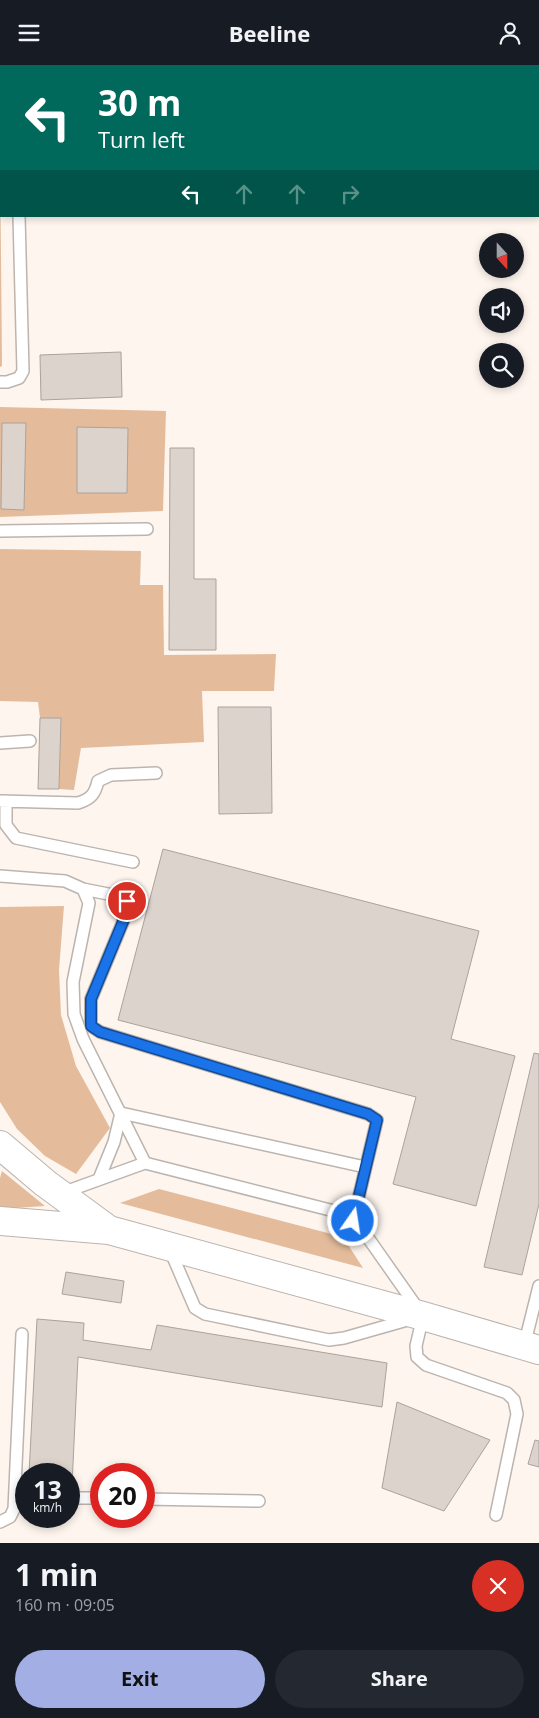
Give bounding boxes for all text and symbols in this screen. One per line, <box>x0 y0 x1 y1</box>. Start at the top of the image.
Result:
text: Beeline <box>229 18 310 48</box>
icon: menu <box>15 19 43 47</box>
icon: person <box>496 19 524 47</box>
text: 30 m <box>98 79 181 126</box>
icon: left <box>15 85 80 150</box>
text: Turn left <box>98 124 185 154</box>
icon: left <box>177 180 205 208</box>
icon: ahead <box>230 180 258 208</box>
icon: ahead <box>283 180 311 208</box>
icon: right <box>336 180 364 208</box>
north arrow <box>479 233 524 277</box>
map controls <box>479 233 524 388</box>
button: sound <box>479 288 524 333</box>
button: search <box>479 343 524 388</box>
pin <box>106 880 148 922</box>
icon: arrive <box>113 887 141 915</box>
position arrow <box>326 1194 378 1246</box>
speed limit sign: 20 <box>90 1463 155 1528</box>
text: 13 <box>33 1472 62 1506</box>
text: km/h <box>33 1499 62 1516</box>
text: 1 min <box>15 1554 98 1595</box>
button: close <box>472 1560 524 1612</box>
text: 160 m · 09:05 <box>15 1594 115 1616</box>
button: Exit <box>15 1650 265 1708</box>
button: Share <box>275 1650 524 1708</box>

